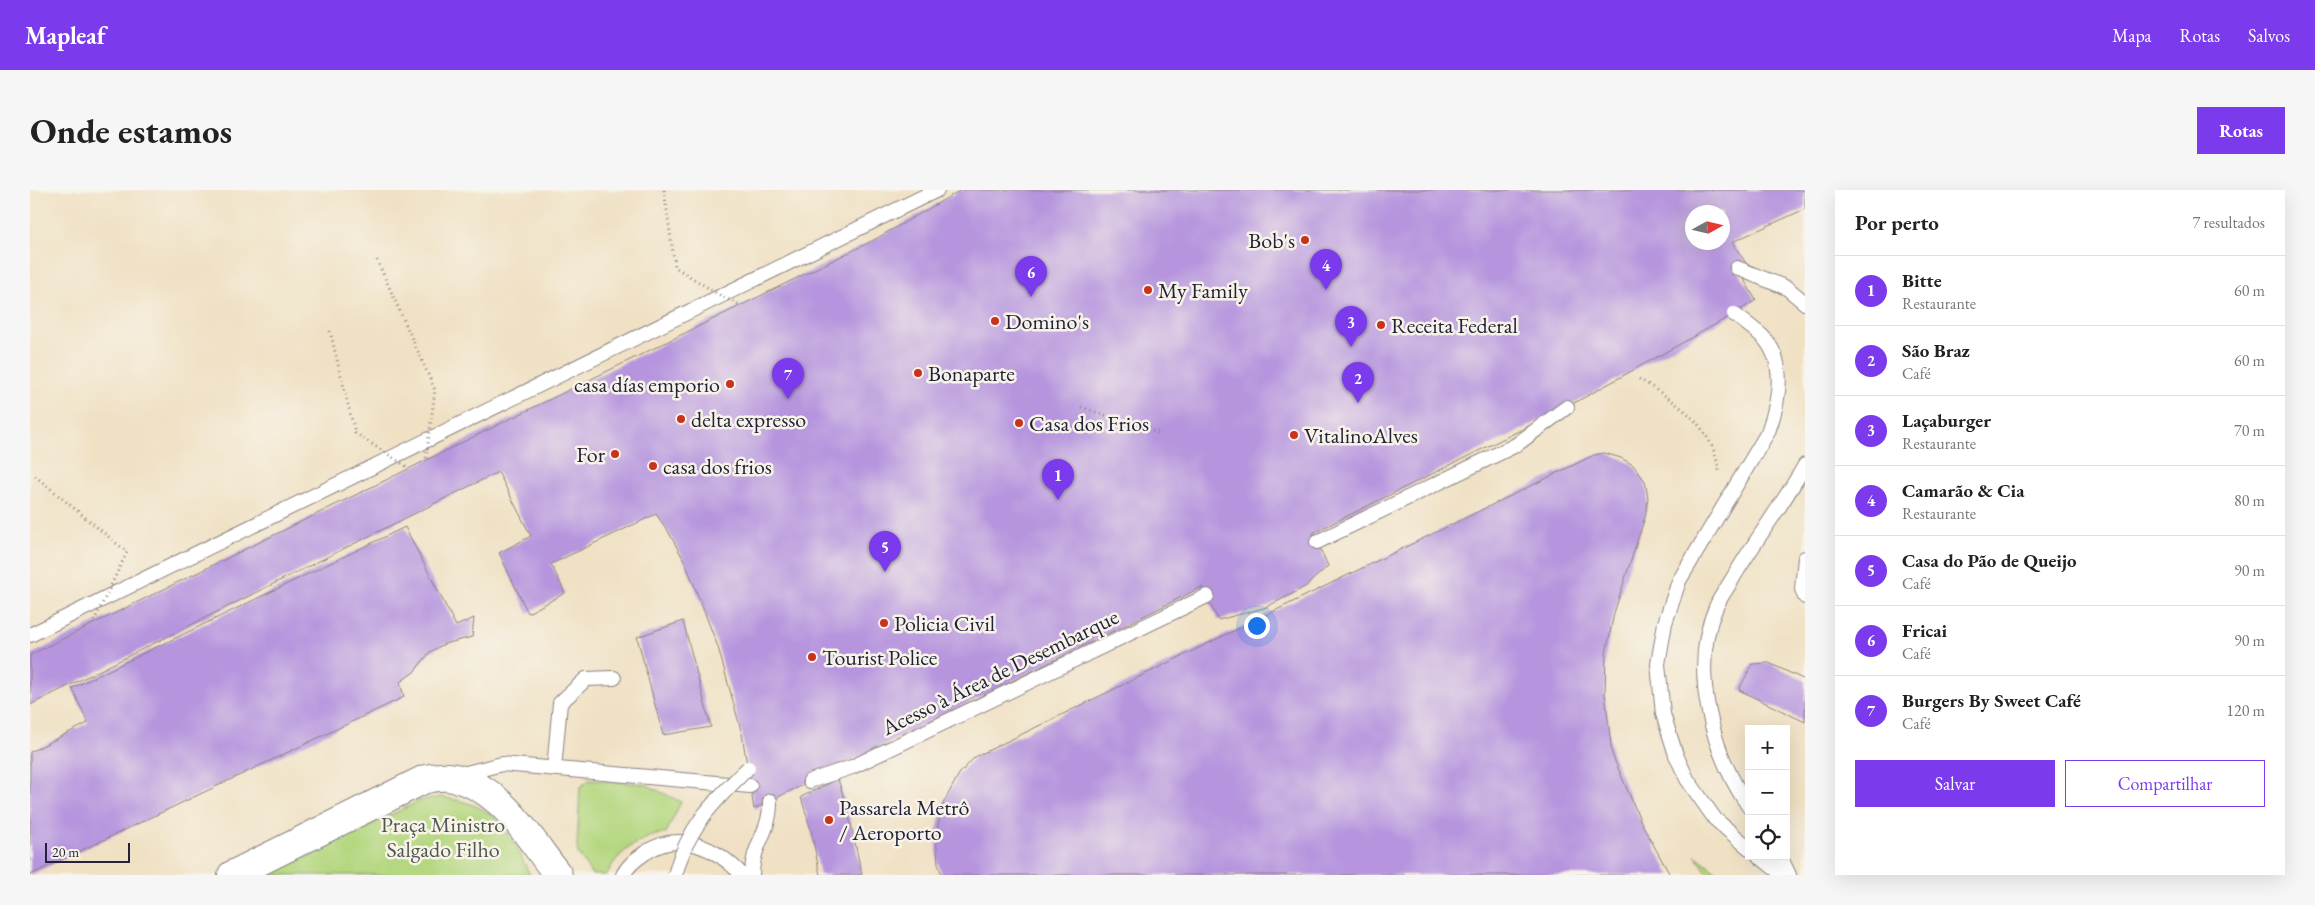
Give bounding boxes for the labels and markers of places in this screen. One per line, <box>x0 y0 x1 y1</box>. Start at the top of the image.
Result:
place label: Bob's <box>1248 226 1295 255</box>
marker: Bob's <box>1299 234 1311 246</box>
pin: 4 <box>1310 249 1342 290</box>
pin: 6 <box>1015 256 1047 297</box>
place label: My Family <box>1158 276 1248 305</box>
marker: My Family <box>1142 284 1154 296</box>
pin: 3 <box>1335 306 1367 347</box>
place label: Domino's <box>1005 307 1089 336</box>
place label: Receita Federal <box>1391 311 1518 340</box>
marker: Domino's <box>989 315 1001 327</box>
marker: Receita Federal <box>1375 319 1387 331</box>
pin: 7 <box>772 358 804 399</box>
place label: Bonaparte <box>928 359 1015 388</box>
pin: 2 <box>1342 362 1374 403</box>
marker: Bonaparte <box>912 367 924 379</box>
place label: casa días emporio <box>574 370 720 399</box>
marker: casa días emporio <box>724 378 736 390</box>
place label: delta expresso <box>691 405 806 434</box>
place label: Casa dos Frios <box>1029 409 1149 438</box>
marker: delta expresso <box>675 413 687 425</box>
marker: Casa dos Frios <box>1013 417 1025 429</box>
place label: VitalinoAlves <box>1304 421 1418 450</box>
marker: VitalinoAlves <box>1288 429 1300 441</box>
place label: For <box>576 440 606 469</box>
marker: For <box>609 448 621 460</box>
place label: casa dos frios <box>663 452 772 481</box>
pin: 1 <box>1042 459 1074 500</box>
marker: casa dos frios <box>647 460 659 472</box>
pin: 5 <box>869 531 901 572</box>
place label: Policia Civil <box>894 609 995 638</box>
marker: Policia Civil <box>878 617 890 629</box>
place label: Tourist Police <box>822 643 938 672</box>
marker: Tourist Police <box>806 651 818 663</box>
place label: Passarela Metrô / Aeroporto <box>839 793 969 847</box>
marker: Passarela Metrô / Aeroporto <box>823 814 835 826</box>

